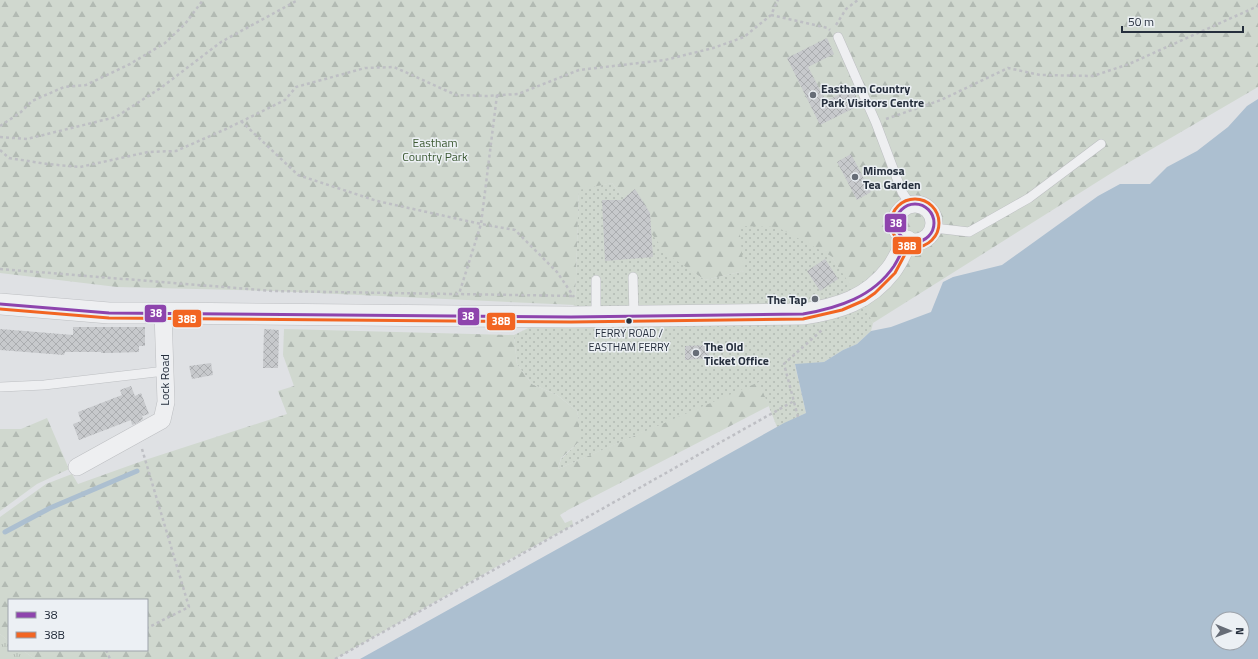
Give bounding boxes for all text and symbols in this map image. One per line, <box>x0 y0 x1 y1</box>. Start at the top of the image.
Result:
scale bar <box>1122 8 1243 34</box>
text: 50 m <box>1128 12 1154 31</box>
place label: Eastham Country Park Visitors Centre <box>821 79 924 112</box>
marker: Eastham Country Park Visitors Centre <box>808 90 818 100</box>
park label: Eastham Country Park <box>402 133 468 166</box>
place label: Mimosa Tea Garden <box>863 161 921 194</box>
marker: Mimosa Tea Garden <box>850 172 860 182</box>
line badge: 38 <box>884 213 907 233</box>
text: 38 <box>890 215 902 231</box>
line badge: 38B <box>892 236 922 255</box>
text: 38B <box>897 238 917 254</box>
place label: The Tap <box>767 290 807 309</box>
marker: The Tap <box>810 294 820 304</box>
line badge: 38 <box>144 304 167 323</box>
text: 38 <box>150 305 162 321</box>
line badge: 38 <box>457 307 480 326</box>
text: 38 <box>462 308 474 324</box>
line badge: 38B <box>172 309 202 328</box>
text: 38B <box>177 311 197 327</box>
line badge: 38B <box>486 312 516 331</box>
text: 38B <box>491 313 511 329</box>
marker: FERRY ROAD / EASTHAM FERRY <box>624 316 634 326</box>
place label: FERRY ROAD / EASTHAM FERRY <box>588 325 670 355</box>
place label: The Old Ticket Office <box>704 337 769 370</box>
marker: The Old Ticket Office <box>691 348 701 358</box>
street label: Lock Road <box>155 354 174 406</box>
legend <box>8 599 148 651</box>
text: 38 <box>44 605 58 624</box>
north arrow <box>1210 611 1250 651</box>
text: 38B <box>44 625 65 644</box>
text: N <box>1232 627 1248 635</box>

